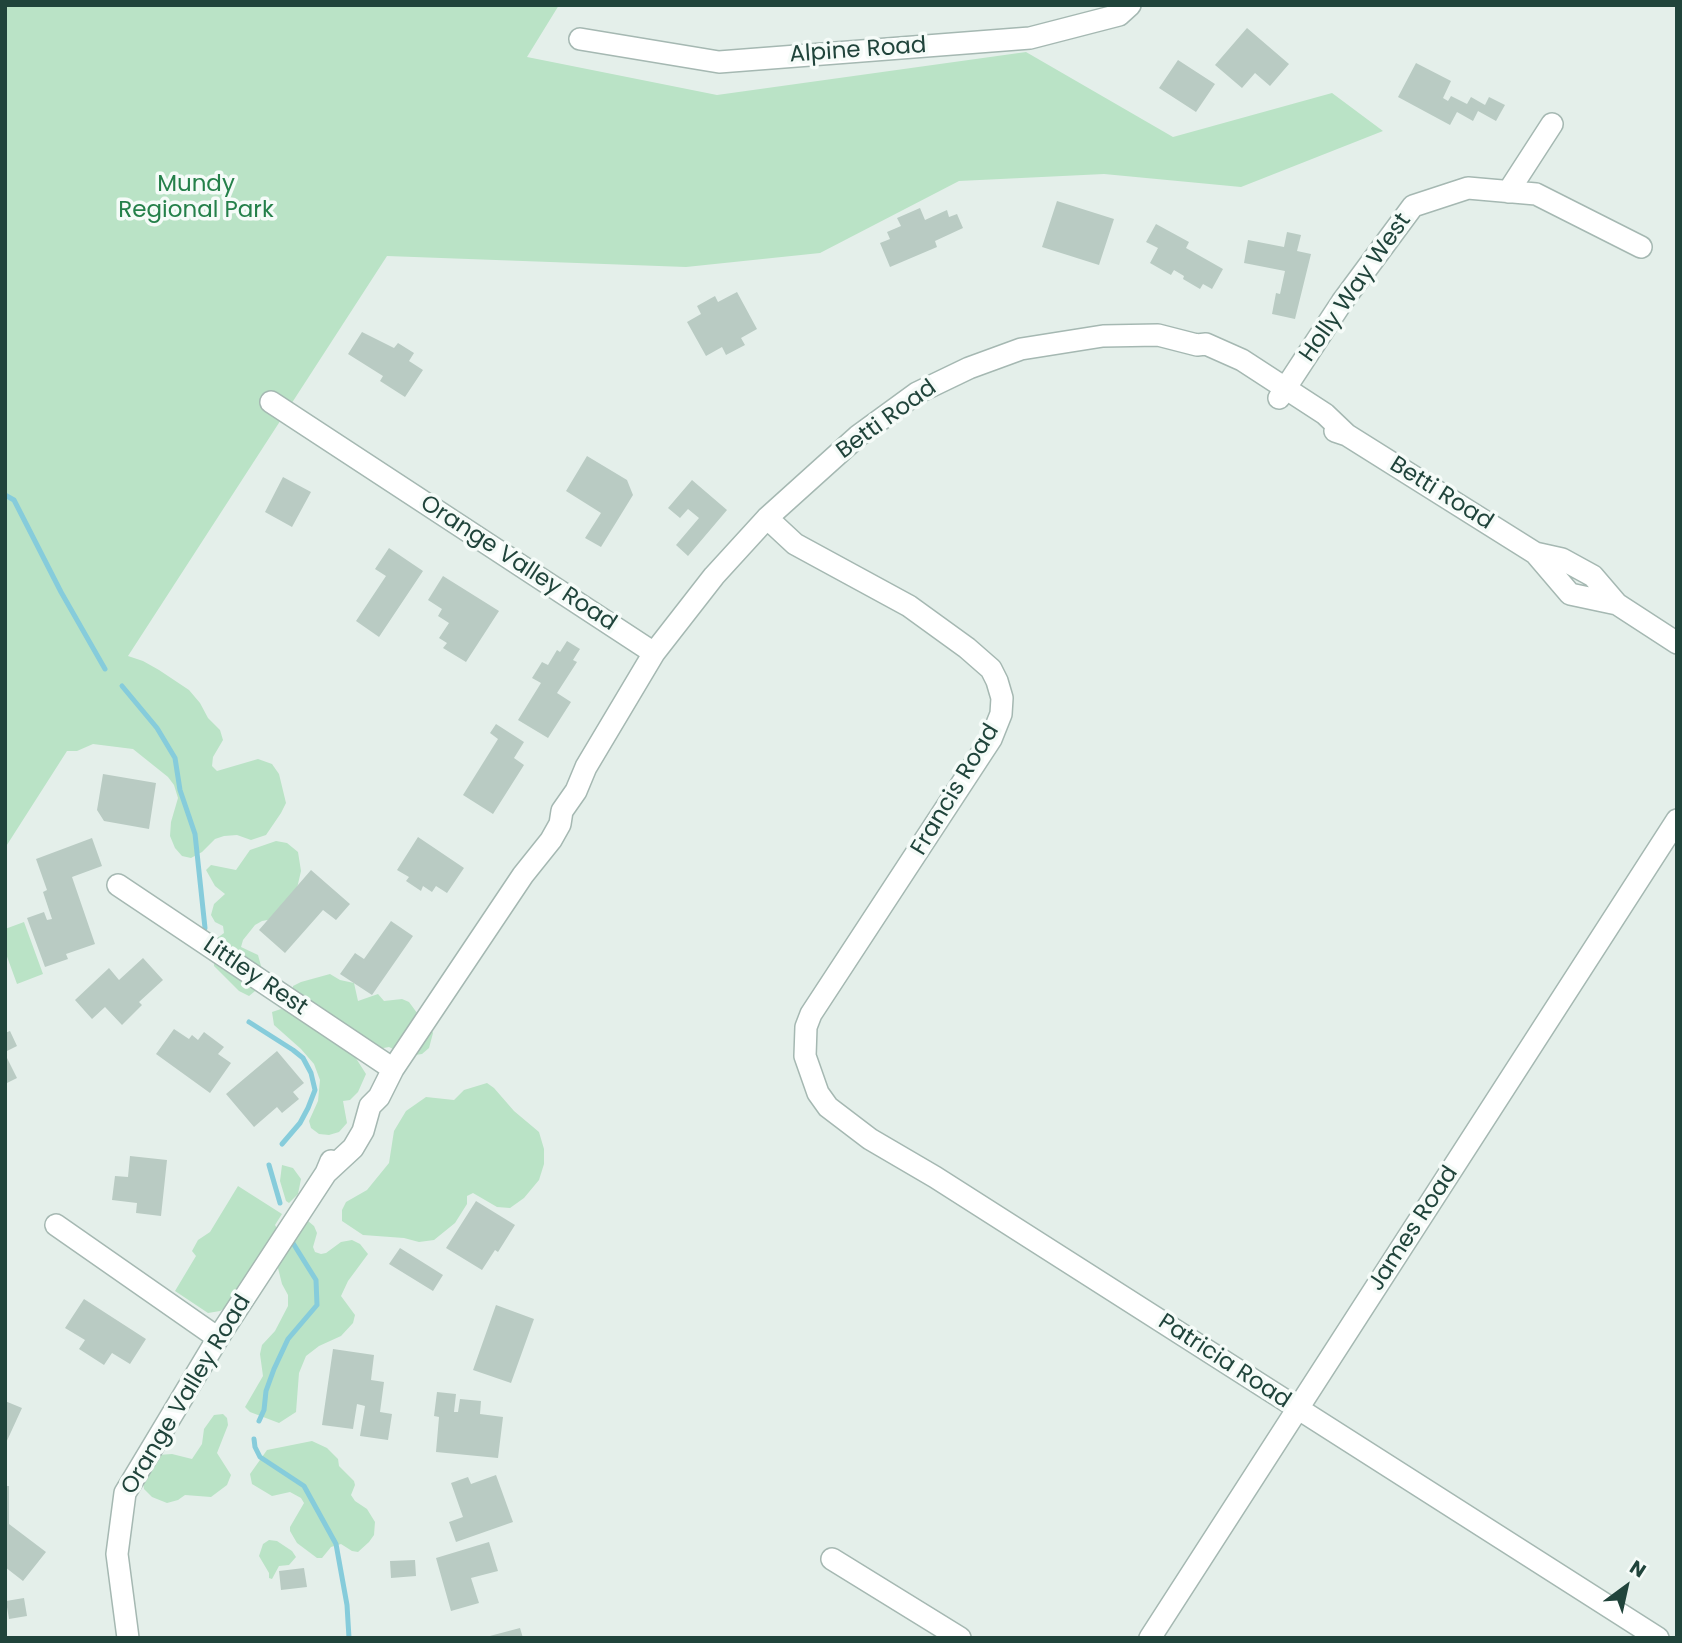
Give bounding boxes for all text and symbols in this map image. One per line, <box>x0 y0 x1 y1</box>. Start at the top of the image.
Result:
street label: Alpine Road <box>789 32 927 70</box>
park label: Mundy Regional Park <box>118 171 274 225</box>
street label: Holly Way West <box>1294 208 1418 368</box>
street label: Betti Road <box>832 375 942 465</box>
street label: Betti Road <box>1384 451 1498 537</box>
street label: Orange Valley Road <box>415 490 621 638</box>
street label: Francis Road <box>906 719 1006 861</box>
street label: Littley Rest <box>198 932 312 1022</box>
street label: James Road <box>1363 1161 1465 1297</box>
street label: Orange Valley Road <box>116 1290 258 1500</box>
street label: Patricia Road <box>1153 1309 1295 1415</box>
north arrow <box>1591 1552 1661 1622</box>
text: N <box>1624 1554 1651 1584</box>

